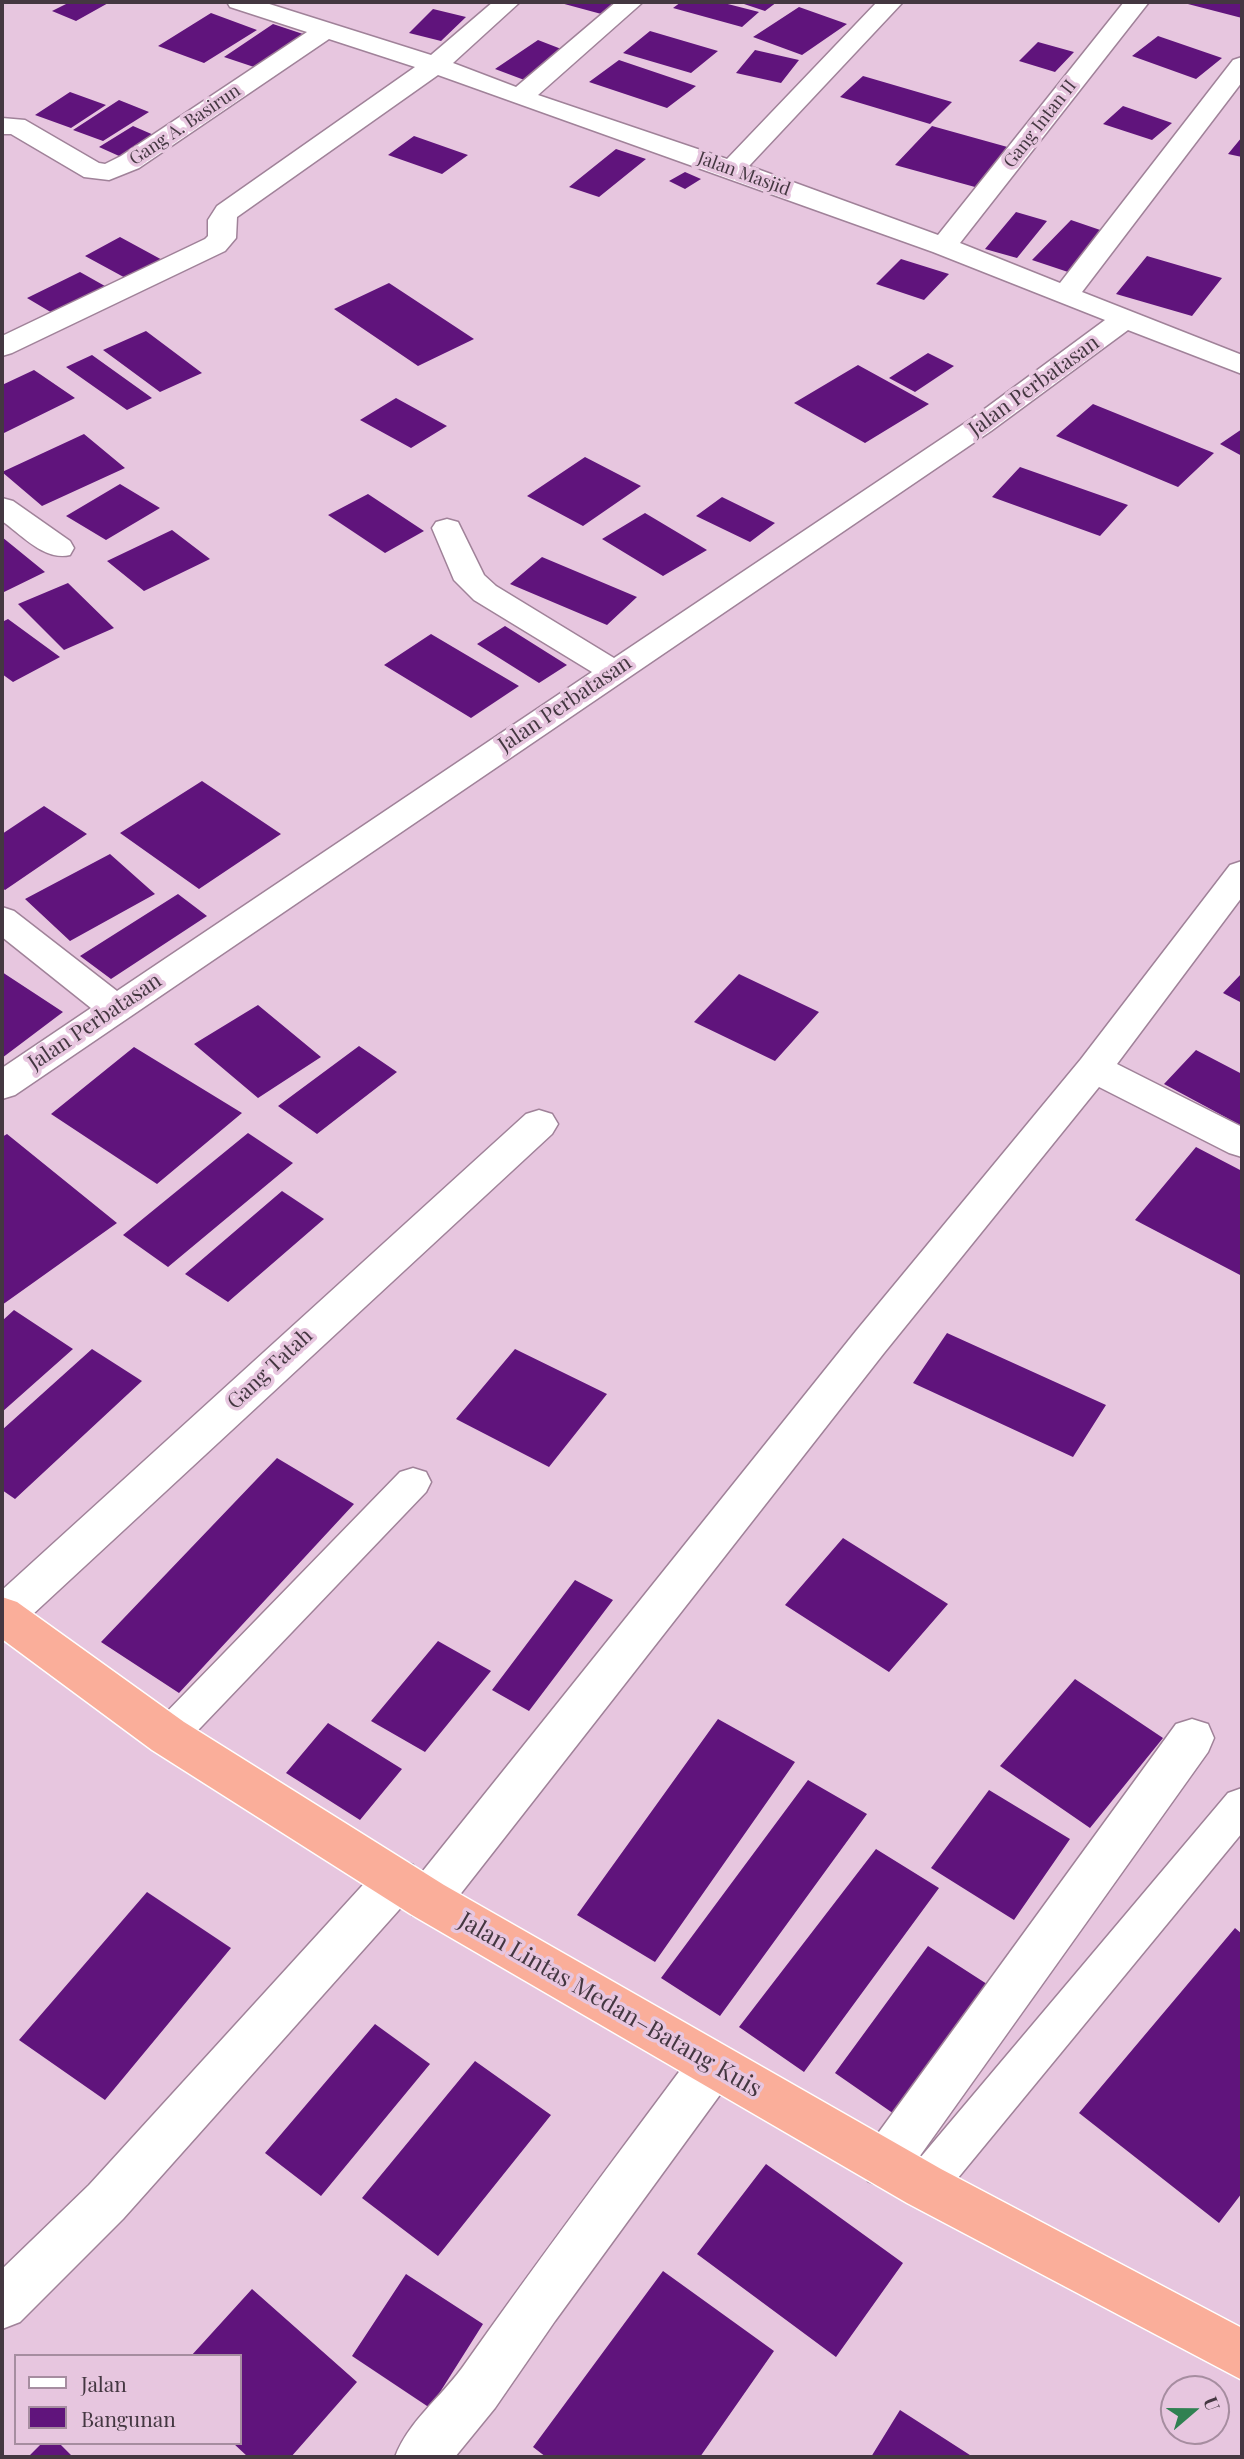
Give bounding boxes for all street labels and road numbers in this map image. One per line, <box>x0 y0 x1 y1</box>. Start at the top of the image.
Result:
street label: Gang Intan II <box>999 76 1081 172</box>
street label: Gang A. Basirun <box>125 80 245 170</box>
street label: Jalan Masjid <box>695 147 793 201</box>
street label: Jalan Perbatasan <box>964 330 1104 442</box>
street label: Jalan Perbatasan <box>494 650 636 758</box>
street label: Jalan Perbatasan <box>24 968 166 1076</box>
street label: Gang Tatah <box>222 1323 318 1415</box>
street label: Jalan Lintas Medan–Batang Kuis <box>454 1906 766 2104</box>

